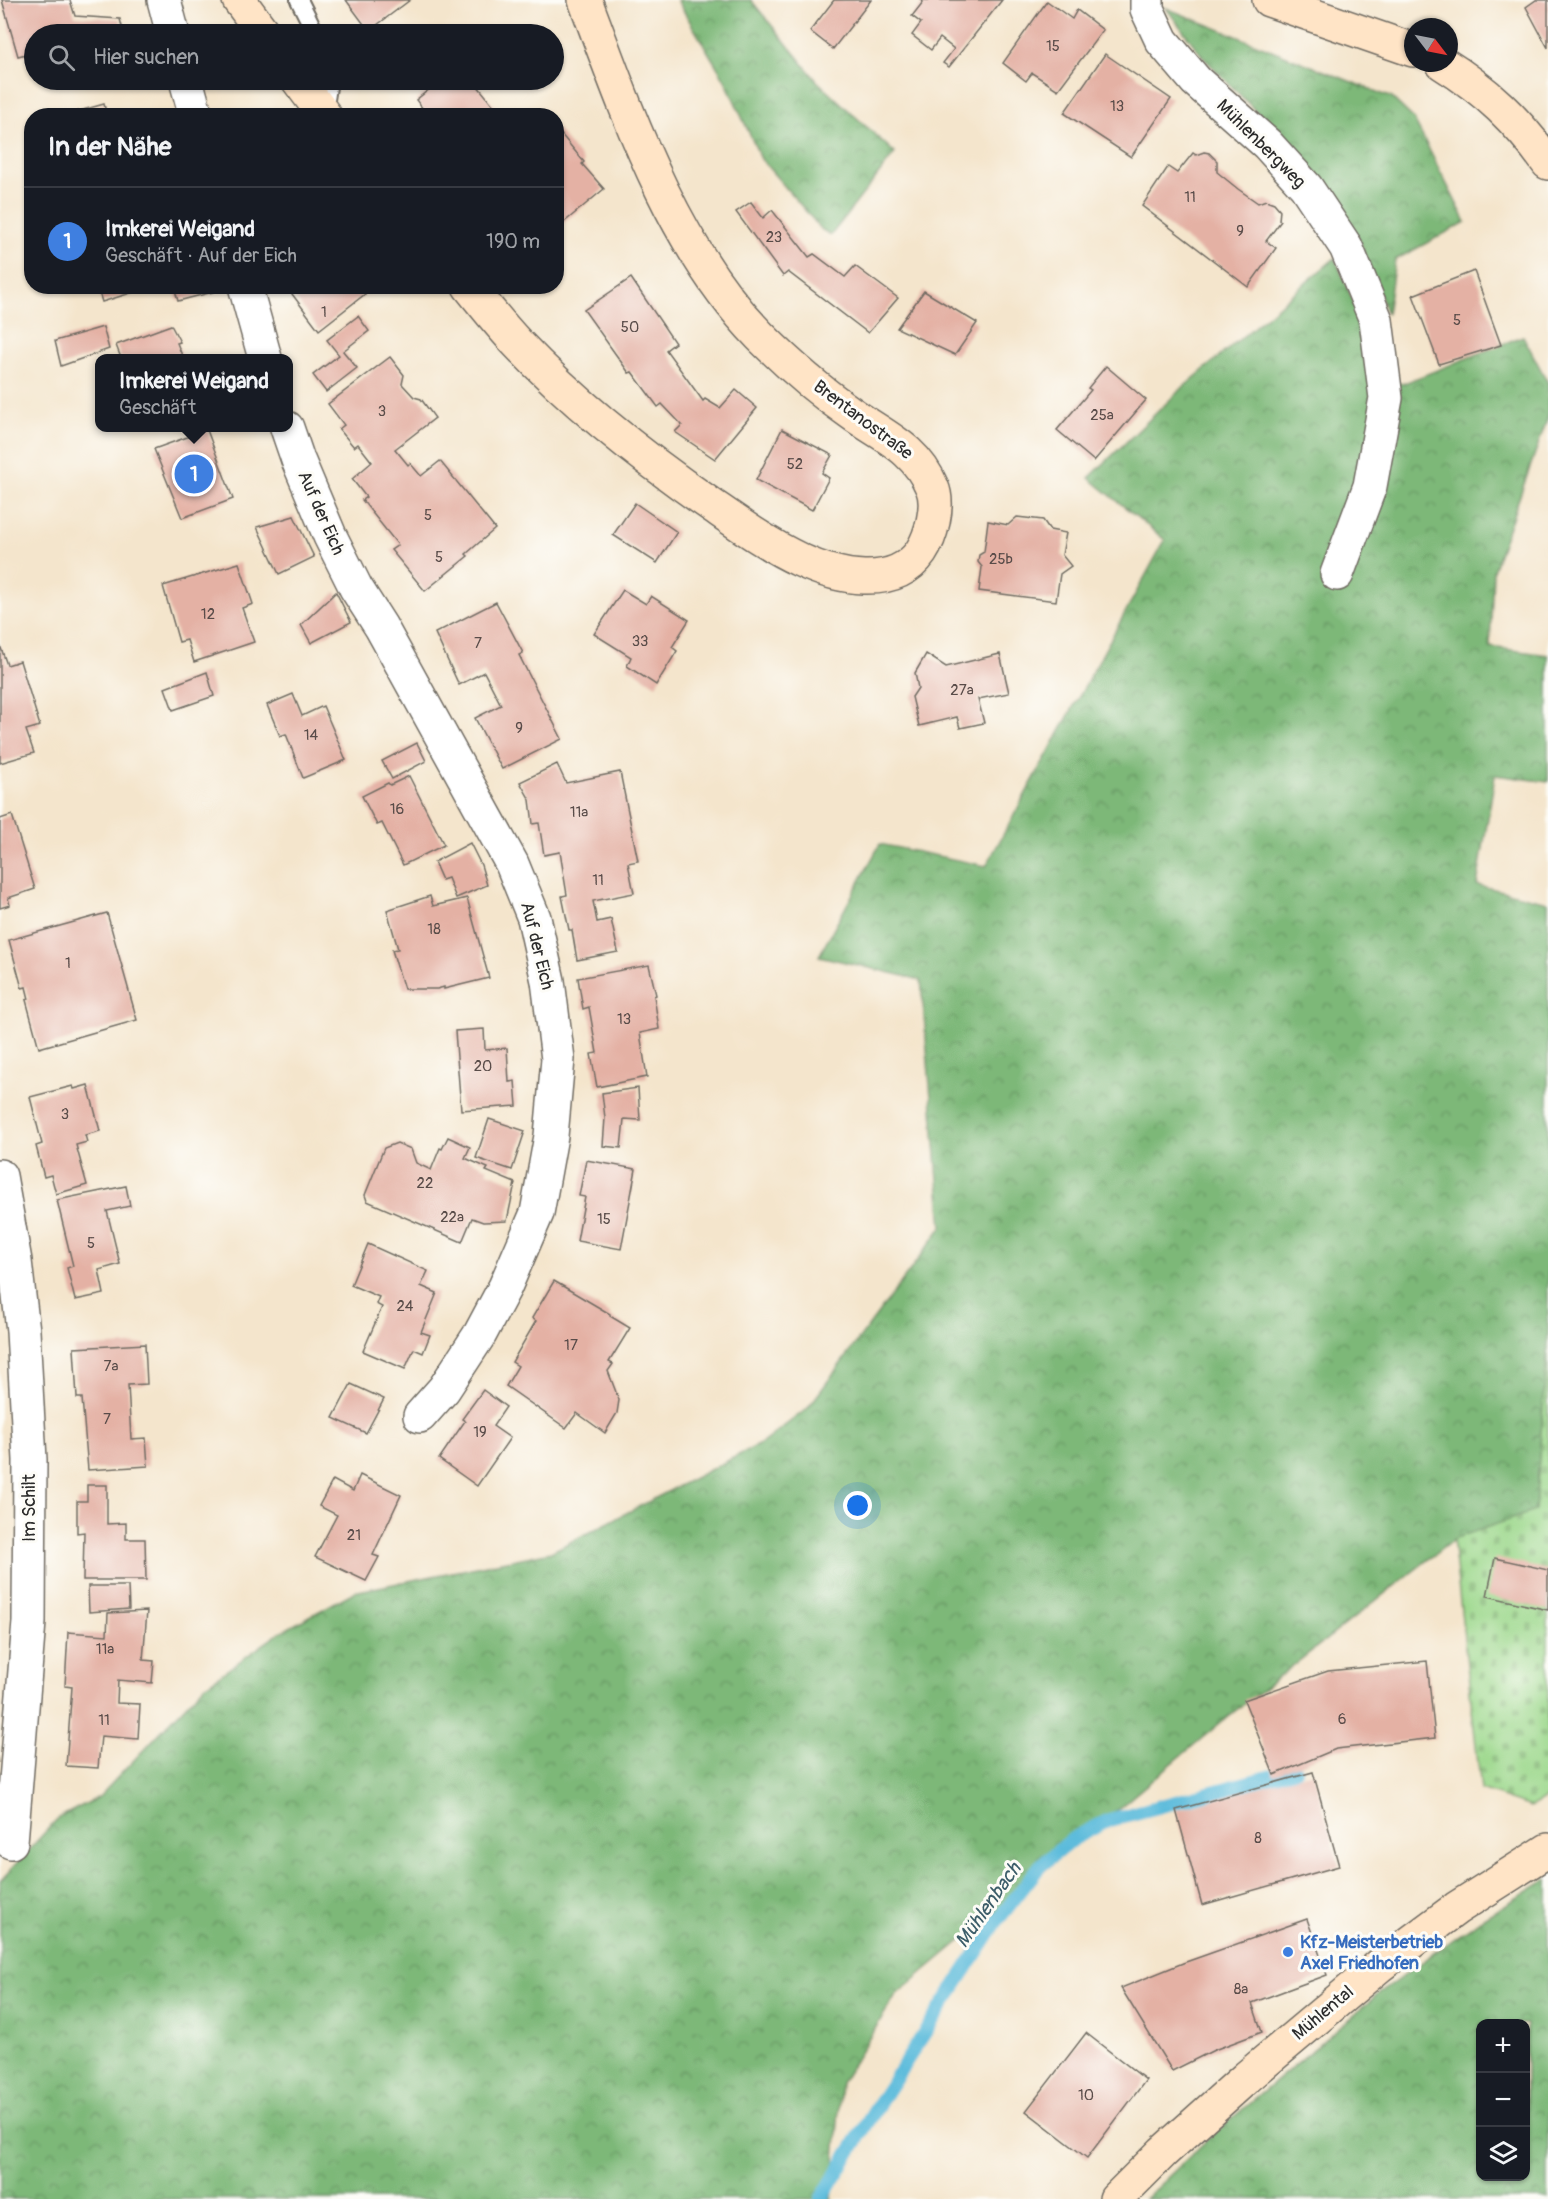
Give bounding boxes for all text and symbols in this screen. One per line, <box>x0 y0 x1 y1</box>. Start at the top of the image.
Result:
north arrow <box>1404 18 1458 72</box>
search box <box>24 24 564 90</box>
house number: 15 <box>1046 37 1060 56</box>
icon: search <box>45 41 78 74</box>
text: Hier suchen <box>93 43 199 71</box>
street label: Mühlenbergweg <box>1212 95 1310 193</box>
house number: 13 <box>1110 97 1124 116</box>
text: In der Nähe <box>48 131 171 163</box>
house number: 11 <box>1184 188 1196 207</box>
text: Imkerei Weigand <box>105 215 255 243</box>
house number: 9 <box>1236 222 1244 241</box>
house number: 23 <box>766 228 782 247</box>
text: 1 <box>64 229 71 254</box>
text: 190 m <box>486 229 540 254</box>
text: Geschäft · Auf der Eich <box>105 243 297 268</box>
house number: 1 <box>321 303 327 322</box>
house number: 5 <box>1453 311 1461 330</box>
house number: 50 <box>621 318 639 337</box>
popup <box>95 354 293 432</box>
text: Imkerei Weigand <box>119 367 269 395</box>
street label: Brentanostraße <box>809 375 917 465</box>
text: Geschäft <box>119 395 196 420</box>
house number: 3 <box>378 402 386 421</box>
house number: 25a <box>1090 406 1114 425</box>
pin: 1 <box>174 452 214 496</box>
house number: 52 <box>787 455 803 474</box>
street label: Auf der Eich <box>292 467 350 559</box>
house number: 5 <box>424 506 432 525</box>
house number: 5 <box>435 548 443 567</box>
house number: 25b <box>989 550 1013 569</box>
house number: 12 <box>201 605 215 624</box>
house number: 33 <box>632 632 648 651</box>
house number: 7 <box>474 634 482 653</box>
house number: 27a <box>950 681 974 700</box>
house number: 9 <box>515 719 523 738</box>
house number: 14 <box>304 726 319 745</box>
house number: 16 <box>390 800 404 819</box>
house number: 11a <box>570 803 588 822</box>
house number: 11 <box>592 871 604 890</box>
street label: Auf der Eich <box>515 900 559 992</box>
house number: 18 <box>427 920 441 939</box>
house number: 1 <box>65 954 71 973</box>
house number: 13 <box>617 1010 631 1029</box>
house number: 20 <box>474 1057 492 1076</box>
house number: 3 <box>61 1105 69 1124</box>
house number: 22 <box>417 1174 433 1193</box>
house number: 22a <box>440 1208 464 1227</box>
house number: 15 <box>597 1210 611 1229</box>
house number: 5 <box>87 1234 95 1253</box>
house number: 24 <box>396 1297 414 1316</box>
house number: 17 <box>564 1336 578 1355</box>
house number: 7a <box>104 1357 118 1376</box>
house number: 7 <box>103 1410 111 1429</box>
house number: 19 <box>473 1423 487 1442</box>
street label: Im Schilt <box>18 1473 41 1542</box>
your location <box>843 1491 872 1520</box>
house number: 21 <box>347 1526 361 1545</box>
house number: 11a <box>96 1640 114 1659</box>
house number: 6 <box>1338 1710 1346 1729</box>
house number: 11 <box>98 1711 110 1730</box>
house number: 8 <box>1254 1829 1262 1848</box>
water label: Mühlenbach <box>950 1856 1027 1952</box>
place label: Kfz-Meisterbetrieb Axel Friedhofen <box>1300 1931 1443 1975</box>
marker: Kfz-Meisterbetrieb Axel Friedhofen <box>1281 1945 1295 1959</box>
house number: 8a <box>1234 1980 1248 1999</box>
street label: Mühlental <box>1287 1981 1359 2045</box>
map controls <box>1476 2019 1530 2181</box>
button: + <box>1476 2019 1530 2073</box>
button: − <box>1476 2073 1530 2127</box>
house number: 10 <box>1078 2086 1094 2105</box>
button: layers <box>1476 2127 1530 2181</box>

